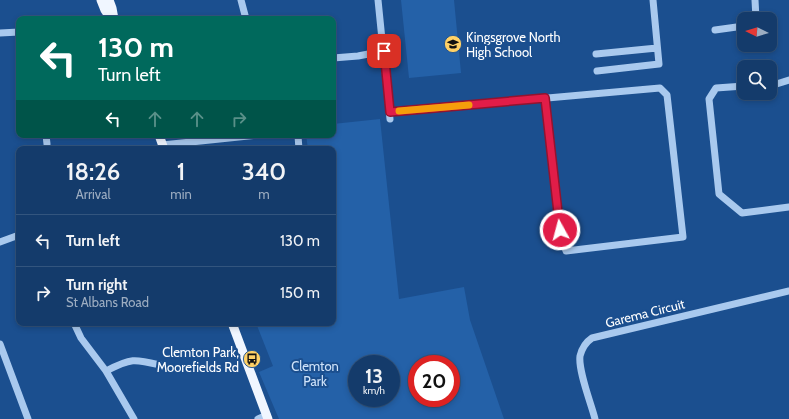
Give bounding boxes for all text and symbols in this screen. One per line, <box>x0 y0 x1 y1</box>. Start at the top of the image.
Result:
north arrow <box>737 12 777 52</box>
map controls <box>737 12 777 100</box>
place label: Kingsgrove North High School <box>466 29 561 60</box>
text: 130 m <box>98 30 174 64</box>
icon: left <box>32 32 84 84</box>
pin <box>367 34 401 68</box>
school or university icon: Kingsgrove North High School <box>443 34 463 54</box>
icon: arrive <box>373 40 395 62</box>
button: search <box>737 60 777 100</box>
text: Turn left <box>98 64 161 86</box>
icon: left <box>102 108 124 130</box>
icon: ahead <box>144 108 166 130</box>
icon: ahead <box>186 108 208 130</box>
icon: right <box>228 108 250 130</box>
text: 18:26 <box>66 157 120 186</box>
text: 1 <box>177 157 185 186</box>
text: 340 <box>242 157 286 186</box>
text: Arrival <box>76 186 110 202</box>
text: min <box>170 186 192 202</box>
text: m <box>258 186 270 202</box>
position arrow <box>539 209 581 251</box>
icon: left <box>32 230 54 252</box>
text: Turn left <box>66 232 120 250</box>
text: 130 m <box>280 232 320 250</box>
text: Turn right <box>66 276 127 294</box>
icon: right <box>32 282 54 304</box>
text: 150 m <box>280 284 320 302</box>
text: St Albans Road <box>66 294 149 310</box>
street label: Garema Circuit <box>604 295 687 331</box>
place label: Clemton Park, Moorefields Rd <box>157 344 239 375</box>
bus stop icon: Clemton Park, Moorefields Rd <box>242 349 262 369</box>
speed limit sign: 20 <box>408 355 460 407</box>
park label: Clemton Park <box>291 358 339 389</box>
text: 13 <box>365 364 383 388</box>
text: km/h <box>363 384 385 397</box>

